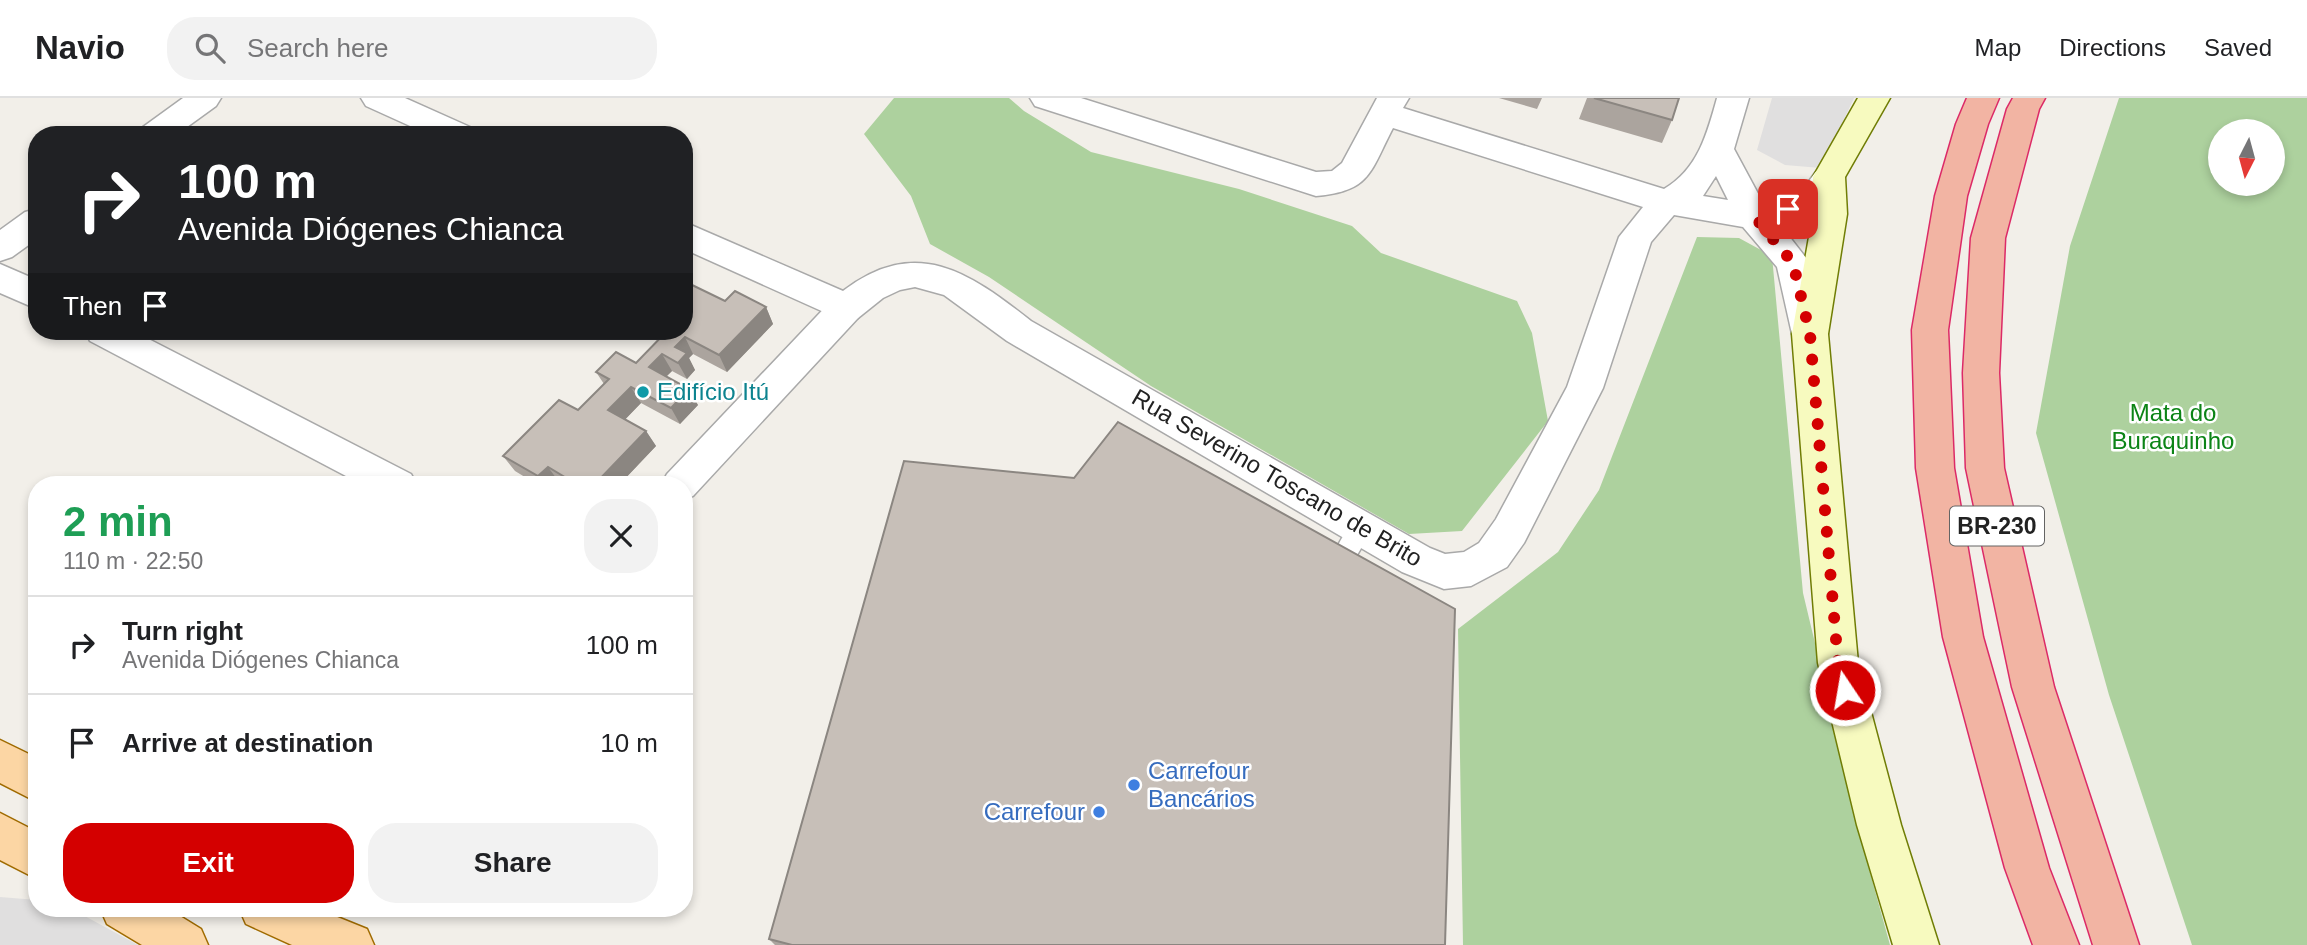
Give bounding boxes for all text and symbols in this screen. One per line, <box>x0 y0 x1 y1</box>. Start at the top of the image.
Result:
search box <box>167 17 657 80</box>
text: Navio <box>35 29 125 66</box>
icon: search <box>191 29 229 67</box>
text: Search here <box>247 33 389 63</box>
text: Map <box>1975 34 2021 61</box>
text: Directions <box>2059 34 2166 61</box>
text: Saved <box>2204 34 2272 61</box>
north arrow <box>2208 119 2286 196</box>
map controls <box>2208 119 2285 196</box>
icon: right <box>63 154 154 245</box>
text: 100 m <box>178 154 317 208</box>
pin <box>1758 179 1818 239</box>
icon: arrive <box>1769 190 1807 228</box>
text: Avenida Diógenes Chianca <box>178 211 563 247</box>
icon: arrive <box>136 287 174 325</box>
text: Then <box>63 291 122 321</box>
place label: Edifício Itú <box>657 378 769 405</box>
street label: Rua Severino Toscano de Brito <box>1127 383 1427 572</box>
marker: Edifício Itú <box>635 384 651 400</box>
park label: Mata do Buraquinho <box>2112 399 2234 454</box>
text: 2 min <box>63 498 173 545</box>
button: close <box>584 499 658 573</box>
road number: BR-230 <box>1950 506 2044 546</box>
text: 110 m · 22:50 <box>63 548 203 574</box>
text: Turn right <box>122 616 243 646</box>
icon: right <box>63 626 101 664</box>
text: 100 m <box>586 630 658 660</box>
text: Avenida Diógenes Chianca <box>122 647 399 673</box>
position arrow <box>1808 653 1882 727</box>
icon: arrive <box>63 724 101 762</box>
text: Arrive at destination <box>122 728 373 758</box>
text: 10 m <box>600 728 658 758</box>
place label: Carrefour Bancários <box>1148 757 1255 812</box>
marker: Carrefour Bancários <box>1126 777 1142 793</box>
place label: Carrefour <box>984 798 1085 825</box>
marker: Carrefour <box>1091 804 1107 820</box>
button: Exit <box>63 823 354 903</box>
button: Share <box>368 823 658 903</box>

